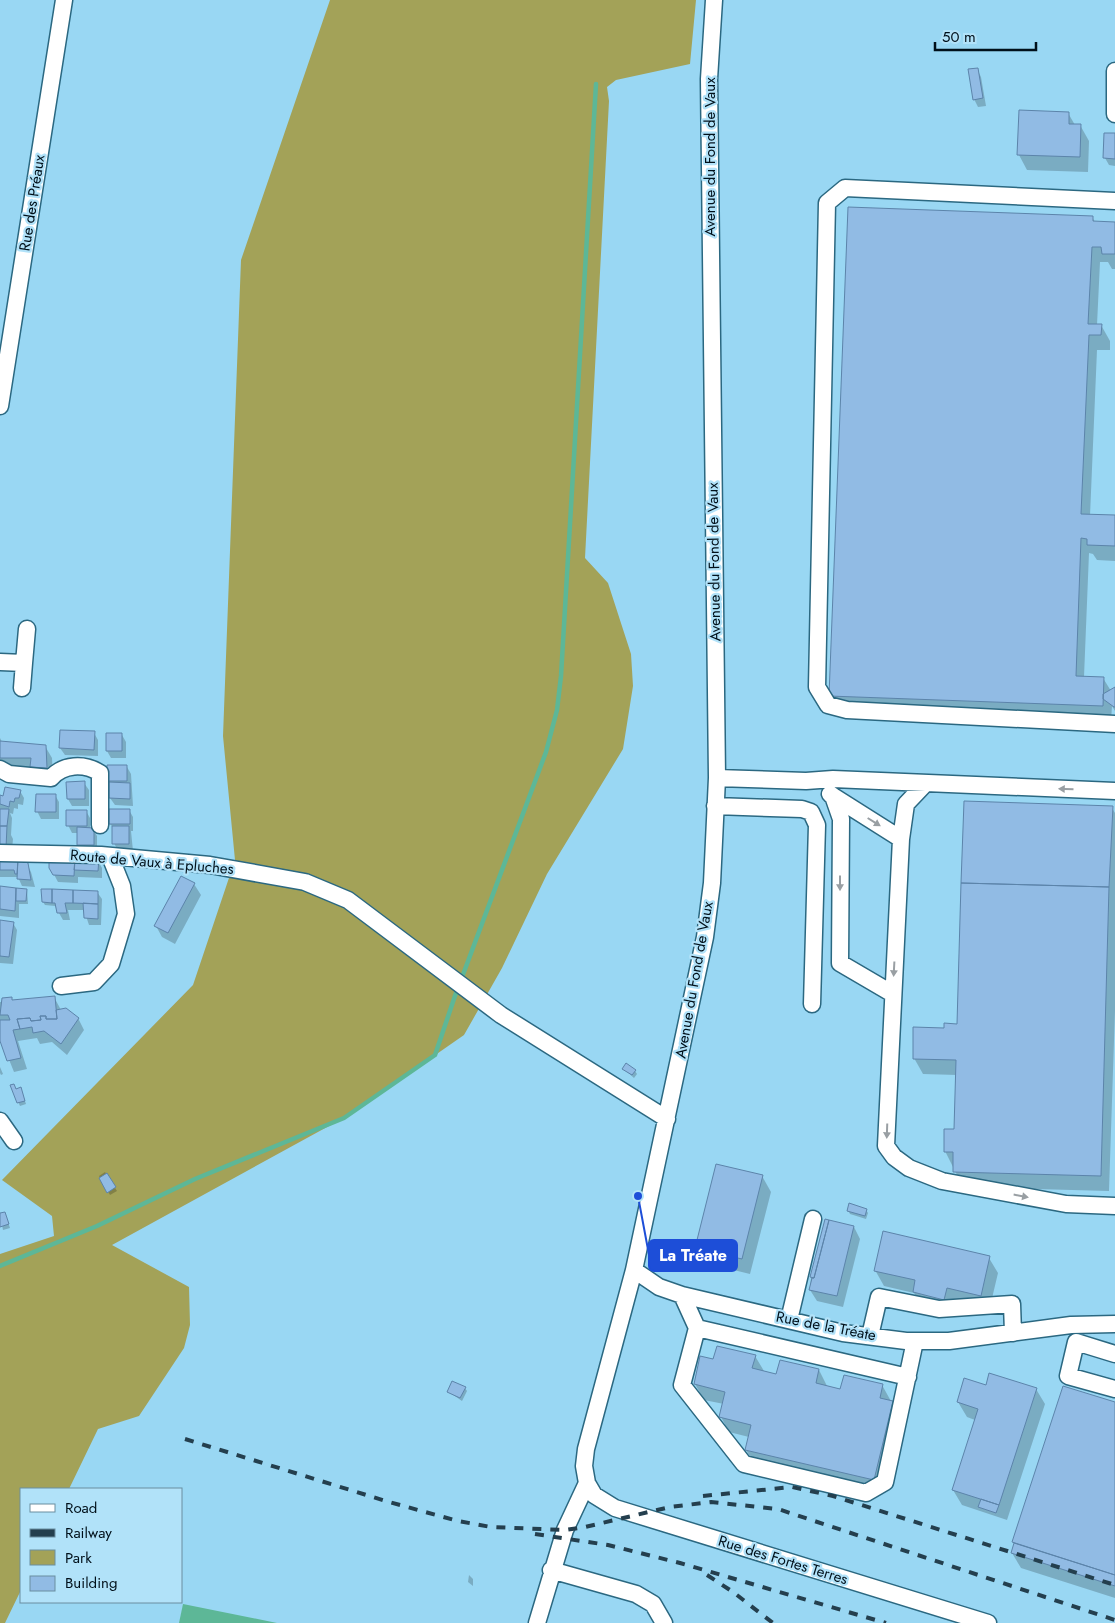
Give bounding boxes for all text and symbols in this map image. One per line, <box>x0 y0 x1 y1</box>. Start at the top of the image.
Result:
scale bar <box>935 20 1036 52</box>
text: 50 m <box>942 26 976 48</box>
street label: Avenue du Fond de Vaux <box>699 77 721 236</box>
street label: Rue des Préaux <box>14 153 51 253</box>
street label: Avenue du Fond de Vaux <box>702 482 726 642</box>
one-way arrow <box>1058 784 1074 792</box>
one-way arrow <box>867 817 880 826</box>
street label: Route de Vaux à Epluches <box>69 844 235 880</box>
one-way arrow <box>836 875 844 891</box>
street label: Avenue du Fond de Vaux <box>669 899 719 1060</box>
one-way arrow <box>890 961 898 977</box>
one-way arrow <box>883 1124 891 1140</box>
one-way arrow <box>1013 1192 1028 1200</box>
callout: La Tréate <box>649 1240 737 1271</box>
text: La Tréate <box>659 1244 727 1267</box>
street label: Rue de la Tréate <box>774 1306 878 1347</box>
legend <box>20 1488 182 1603</box>
text: Road <box>65 1497 97 1519</box>
text: Railway <box>65 1522 112 1544</box>
street label: Rue des Fortes Terres <box>715 1530 851 1590</box>
text: Park <box>65 1547 92 1569</box>
text: Building <box>65 1572 117 1594</box>

